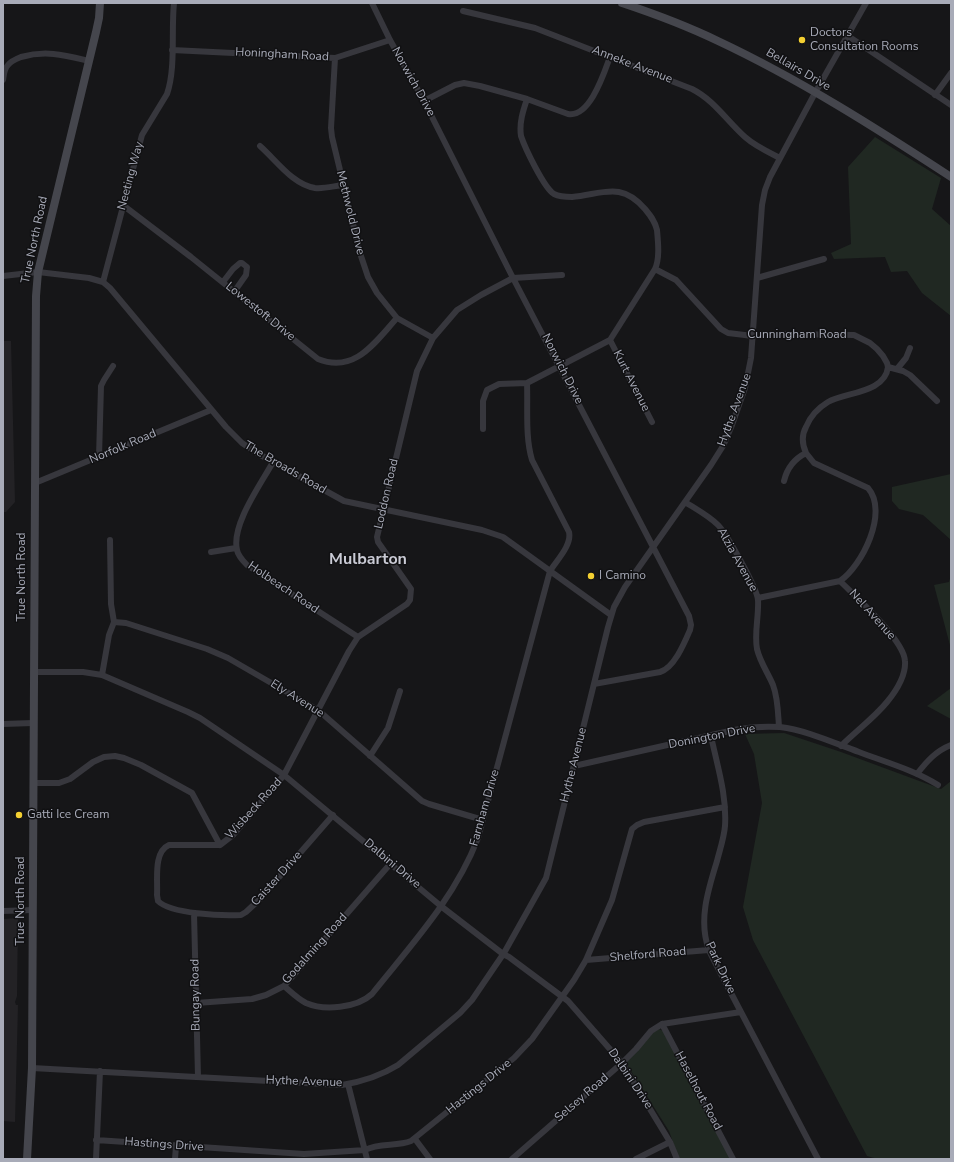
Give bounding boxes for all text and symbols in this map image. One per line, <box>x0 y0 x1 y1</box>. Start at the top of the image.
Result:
place label: Doctors Consultation Rooms <box>810 26 918 54</box>
marker: Doctors Consultation Rooms <box>797 35 807 45</box>
street label: Anneke Avenue <box>590 43 674 87</box>
street label: Honingham Road <box>235 45 329 65</box>
street label: Norwich Drive <box>388 45 438 119</box>
street label: Bellairs Drive <box>763 46 833 94</box>
street label: Neeting Way <box>115 140 147 212</box>
street label: Methwold Drive <box>333 169 367 257</box>
street label: True North Road <box>19 195 51 285</box>
street label: Lowestoft Drive <box>222 280 298 344</box>
street label: Cunningham Road <box>747 328 847 342</box>
street label: Norwich Drive <box>538 331 586 407</box>
street label: Kurt Avenue <box>609 348 653 414</box>
street label: Hythe Avenue <box>715 371 755 449</box>
street label: Norfolk Road <box>87 426 159 468</box>
street label: The Broads Road <box>241 439 329 497</box>
street label: Loddon Road <box>372 457 402 531</box>
street label: Alzia Avenue <box>714 525 760 595</box>
street label: True North Road <box>15 533 29 621</box>
district label: Mulbarton <box>329 550 407 570</box>
street label: Holbeach Road <box>245 559 321 617</box>
place label: I Camino <box>599 569 646 583</box>
marker: I Camino <box>586 571 596 581</box>
street label: Nel Avenue <box>846 587 898 643</box>
street label: Ely Avenue <box>268 677 326 721</box>
street label: Donington Drive <box>667 722 757 752</box>
street label: Hythe Avenue <box>558 726 590 804</box>
street label: Farnham Drive <box>467 768 503 848</box>
street label: Wisbeck Road <box>223 775 285 843</box>
place label: Gatti Ice Cream <box>27 808 109 822</box>
marker: Gatti Ice Cream <box>14 810 24 820</box>
street label: Dalbini Drive <box>361 836 423 892</box>
street label: Caister Drive <box>249 849 305 909</box>
street label: True North Road <box>14 857 28 945</box>
street label: Godalming Road <box>279 911 351 987</box>
street label: Park Drive <box>702 940 738 996</box>
street label: Shelford Road <box>609 944 687 966</box>
street label: Bungay Road <box>188 959 204 1031</box>
street label: Dalbini Drive <box>605 1046 655 1112</box>
street label: Haselhout Road <box>671 1049 725 1133</box>
street label: Hastings Drive <box>444 1056 514 1118</box>
street label: Selsey Road <box>552 1071 612 1125</box>
street label: Hythe Avenue <box>265 1073 343 1091</box>
street label: Hastings Drive <box>124 1135 204 1155</box>

